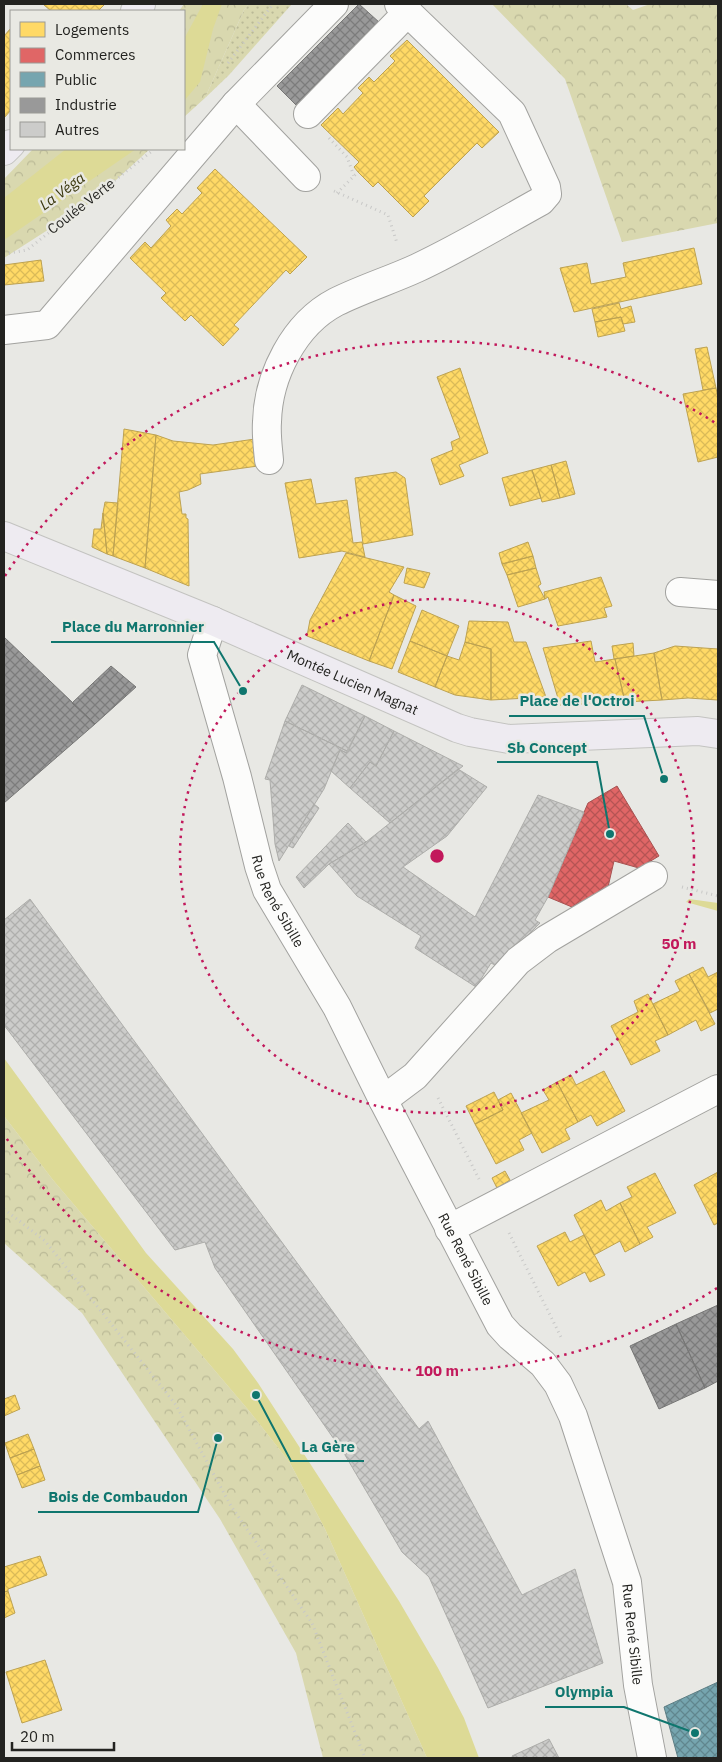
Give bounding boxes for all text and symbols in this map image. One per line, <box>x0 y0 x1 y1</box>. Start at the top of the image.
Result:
legend <box>10 10 185 150</box>
text: Logements <box>55 20 129 39</box>
text: Commerces <box>55 45 136 64</box>
text: Public <box>55 70 97 89</box>
text: Industrie <box>55 95 117 114</box>
text: Autres <box>55 120 99 139</box>
water label: La Véga <box>35 168 89 214</box>
street label: Coulée Verte <box>44 174 119 238</box>
callout: Place du Marronnier <box>51 612 214 642</box>
text: Place du Marronnier <box>62 617 204 636</box>
street label: Montée Lucien Magnat <box>284 646 421 719</box>
callout: Place de l'Octroi <box>509 686 644 716</box>
text: Place de l'Octroi <box>519 691 635 710</box>
callout: Sb Concept <box>497 732 597 762</box>
text: Sb Concept <box>507 738 587 757</box>
centre of rings <box>428 847 446 865</box>
street label: Rue René Sibille <box>248 853 308 951</box>
text: 50 m <box>662 934 696 953</box>
street label: Rue René Sibille <box>434 1210 497 1309</box>
text: 100 m <box>415 1361 459 1380</box>
callout: La Gère <box>291 1431 364 1461</box>
text: La Gère <box>301 1437 355 1456</box>
callout: Bois de Combaudon <box>38 1482 198 1512</box>
text: Bois de Combaudon <box>48 1487 188 1506</box>
street label: Rue René Sibille <box>618 1583 647 1686</box>
callout: Olympia <box>545 1677 624 1707</box>
text: Olympia <box>555 1682 614 1701</box>
scale bar <box>12 1720 115 1752</box>
text: 20 m <box>20 1727 55 1746</box>

